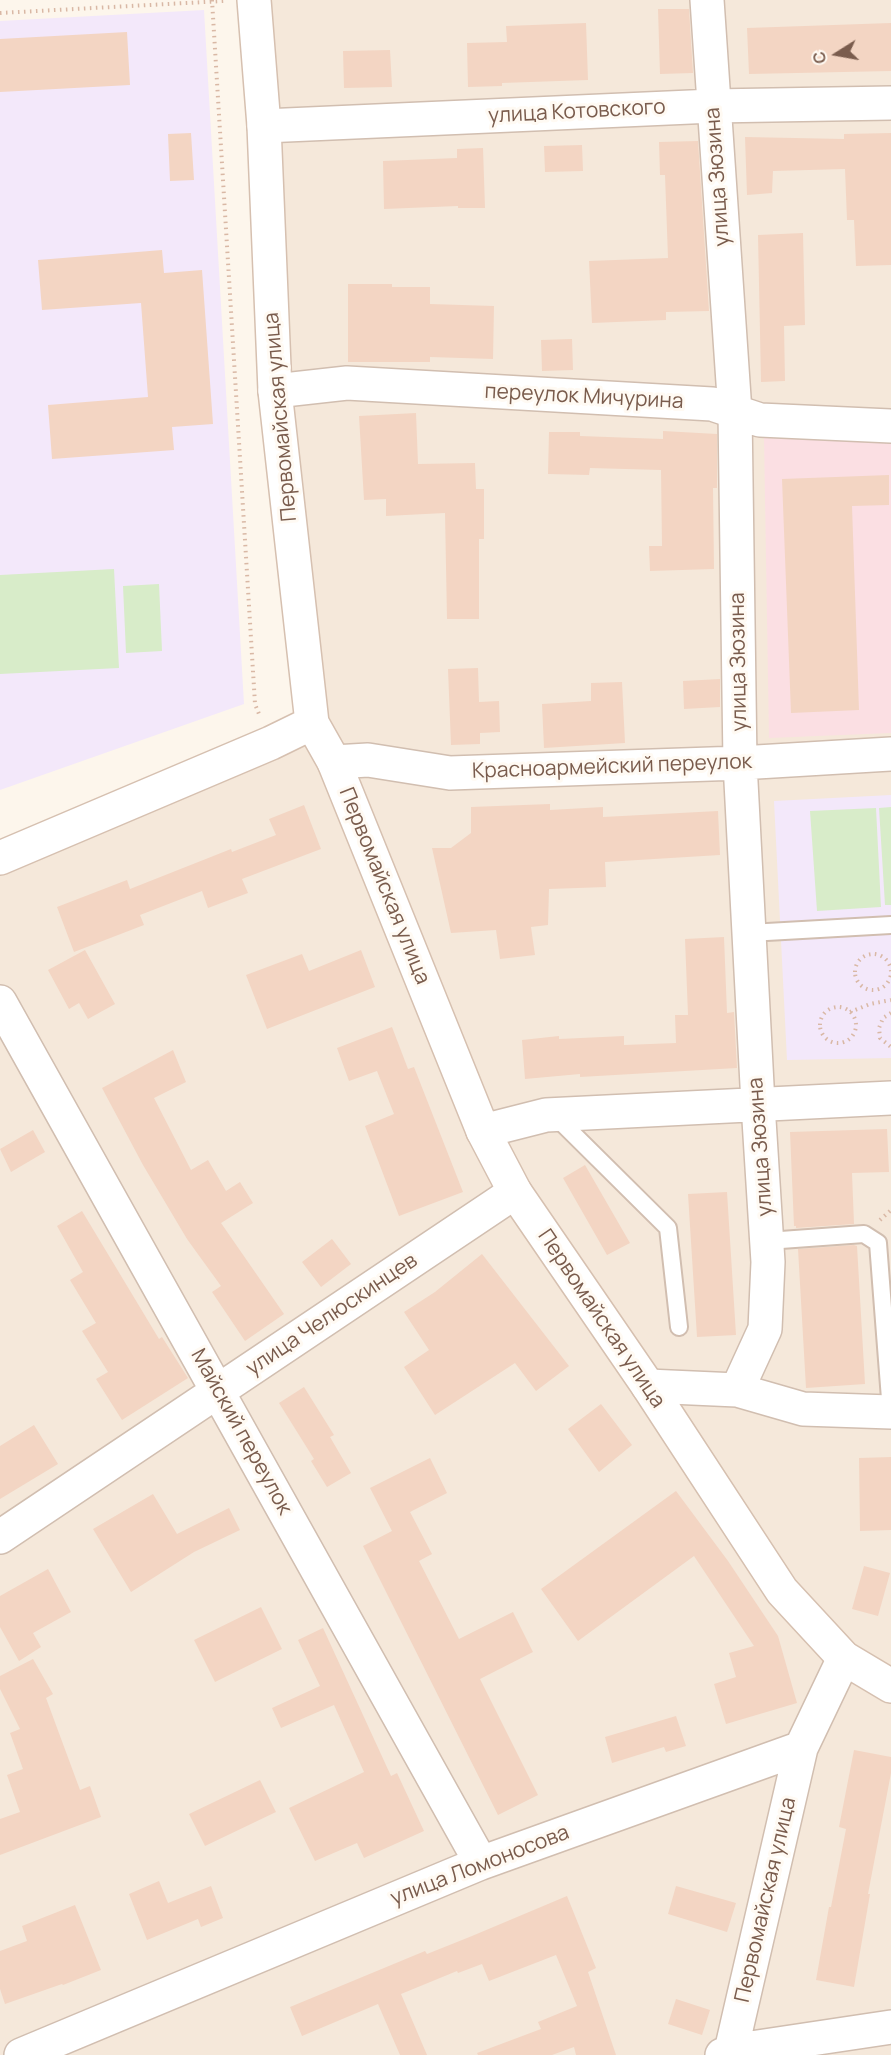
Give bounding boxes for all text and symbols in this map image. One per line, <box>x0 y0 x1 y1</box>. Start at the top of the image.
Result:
north arrow <box>807 24 867 84</box>
text: С <box>807 50 831 65</box>
street label: улица Котовского <box>488 95 666 129</box>
street label: улица Зюзина <box>701 107 735 247</box>
street label: Первомайская улица <box>259 311 303 523</box>
street label: переулок Мичурина <box>484 379 684 415</box>
street label: улица Зюзина <box>725 592 753 732</box>
street label: Красноармейский переулок <box>471 750 753 784</box>
street label: Первомайская улица <box>333 784 435 988</box>
street label: улица Зюзина <box>744 1077 778 1217</box>
street label: Первомайская улица <box>532 1225 670 1413</box>
street label: улица Челюскинцев <box>242 1248 422 1382</box>
street label: Майский переулок <box>185 1345 297 1519</box>
street label: Первомайская улица <box>730 1795 802 2005</box>
street label: улица Ломоносова <box>387 1820 573 1912</box>

